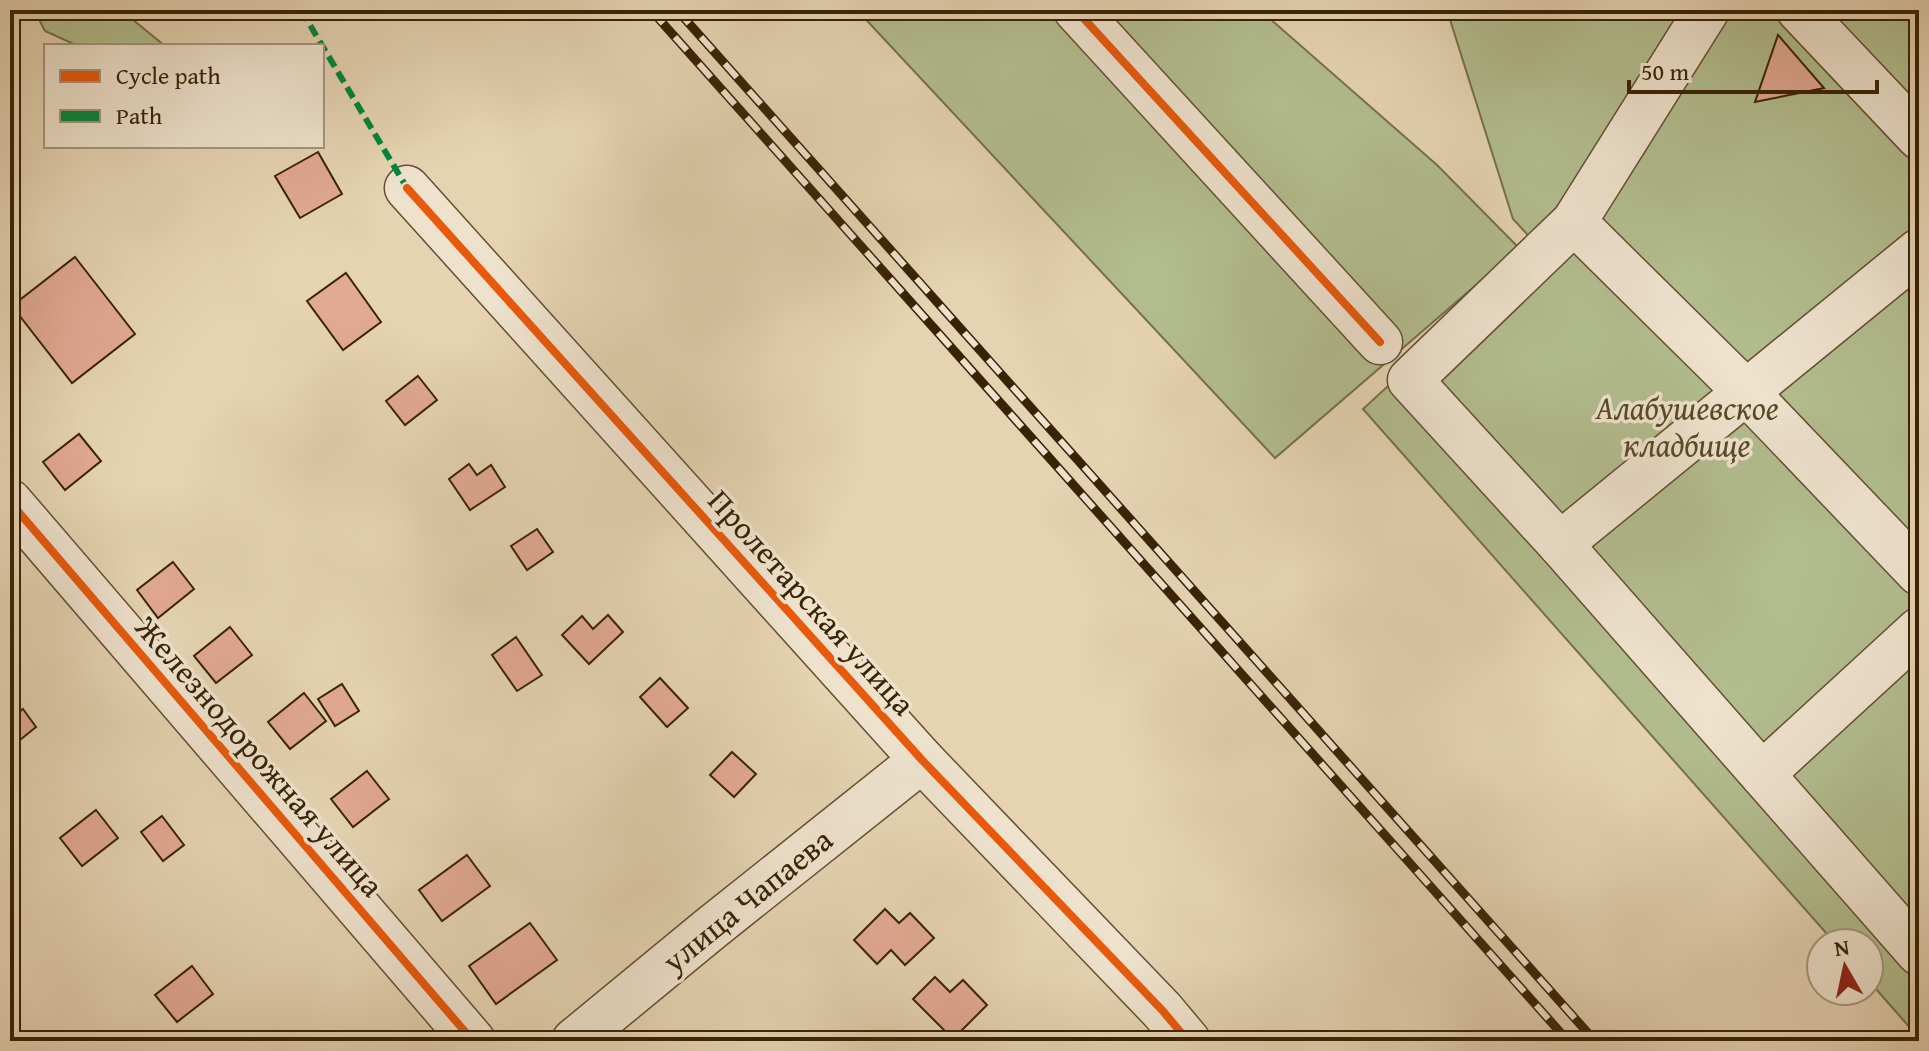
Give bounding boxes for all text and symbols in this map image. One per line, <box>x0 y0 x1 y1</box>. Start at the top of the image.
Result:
legend <box>44 44 324 148</box>
scale bar <box>1629 44 1877 94</box>
text: 50 m <box>1641 54 1689 89</box>
text: Cycle path <box>116 58 221 93</box>
text: Path <box>116 98 163 133</box>
park label: Алабушевское кладбище <box>1594 384 1779 468</box>
street label: Пролетарская улица <box>697 478 927 726</box>
street label: Железнодорожная улица <box>124 604 396 907</box>
street label: улица Чапаева <box>651 816 843 984</box>
north arrow <box>1805 927 1885 1007</box>
text: N <box>1832 930 1852 964</box>

